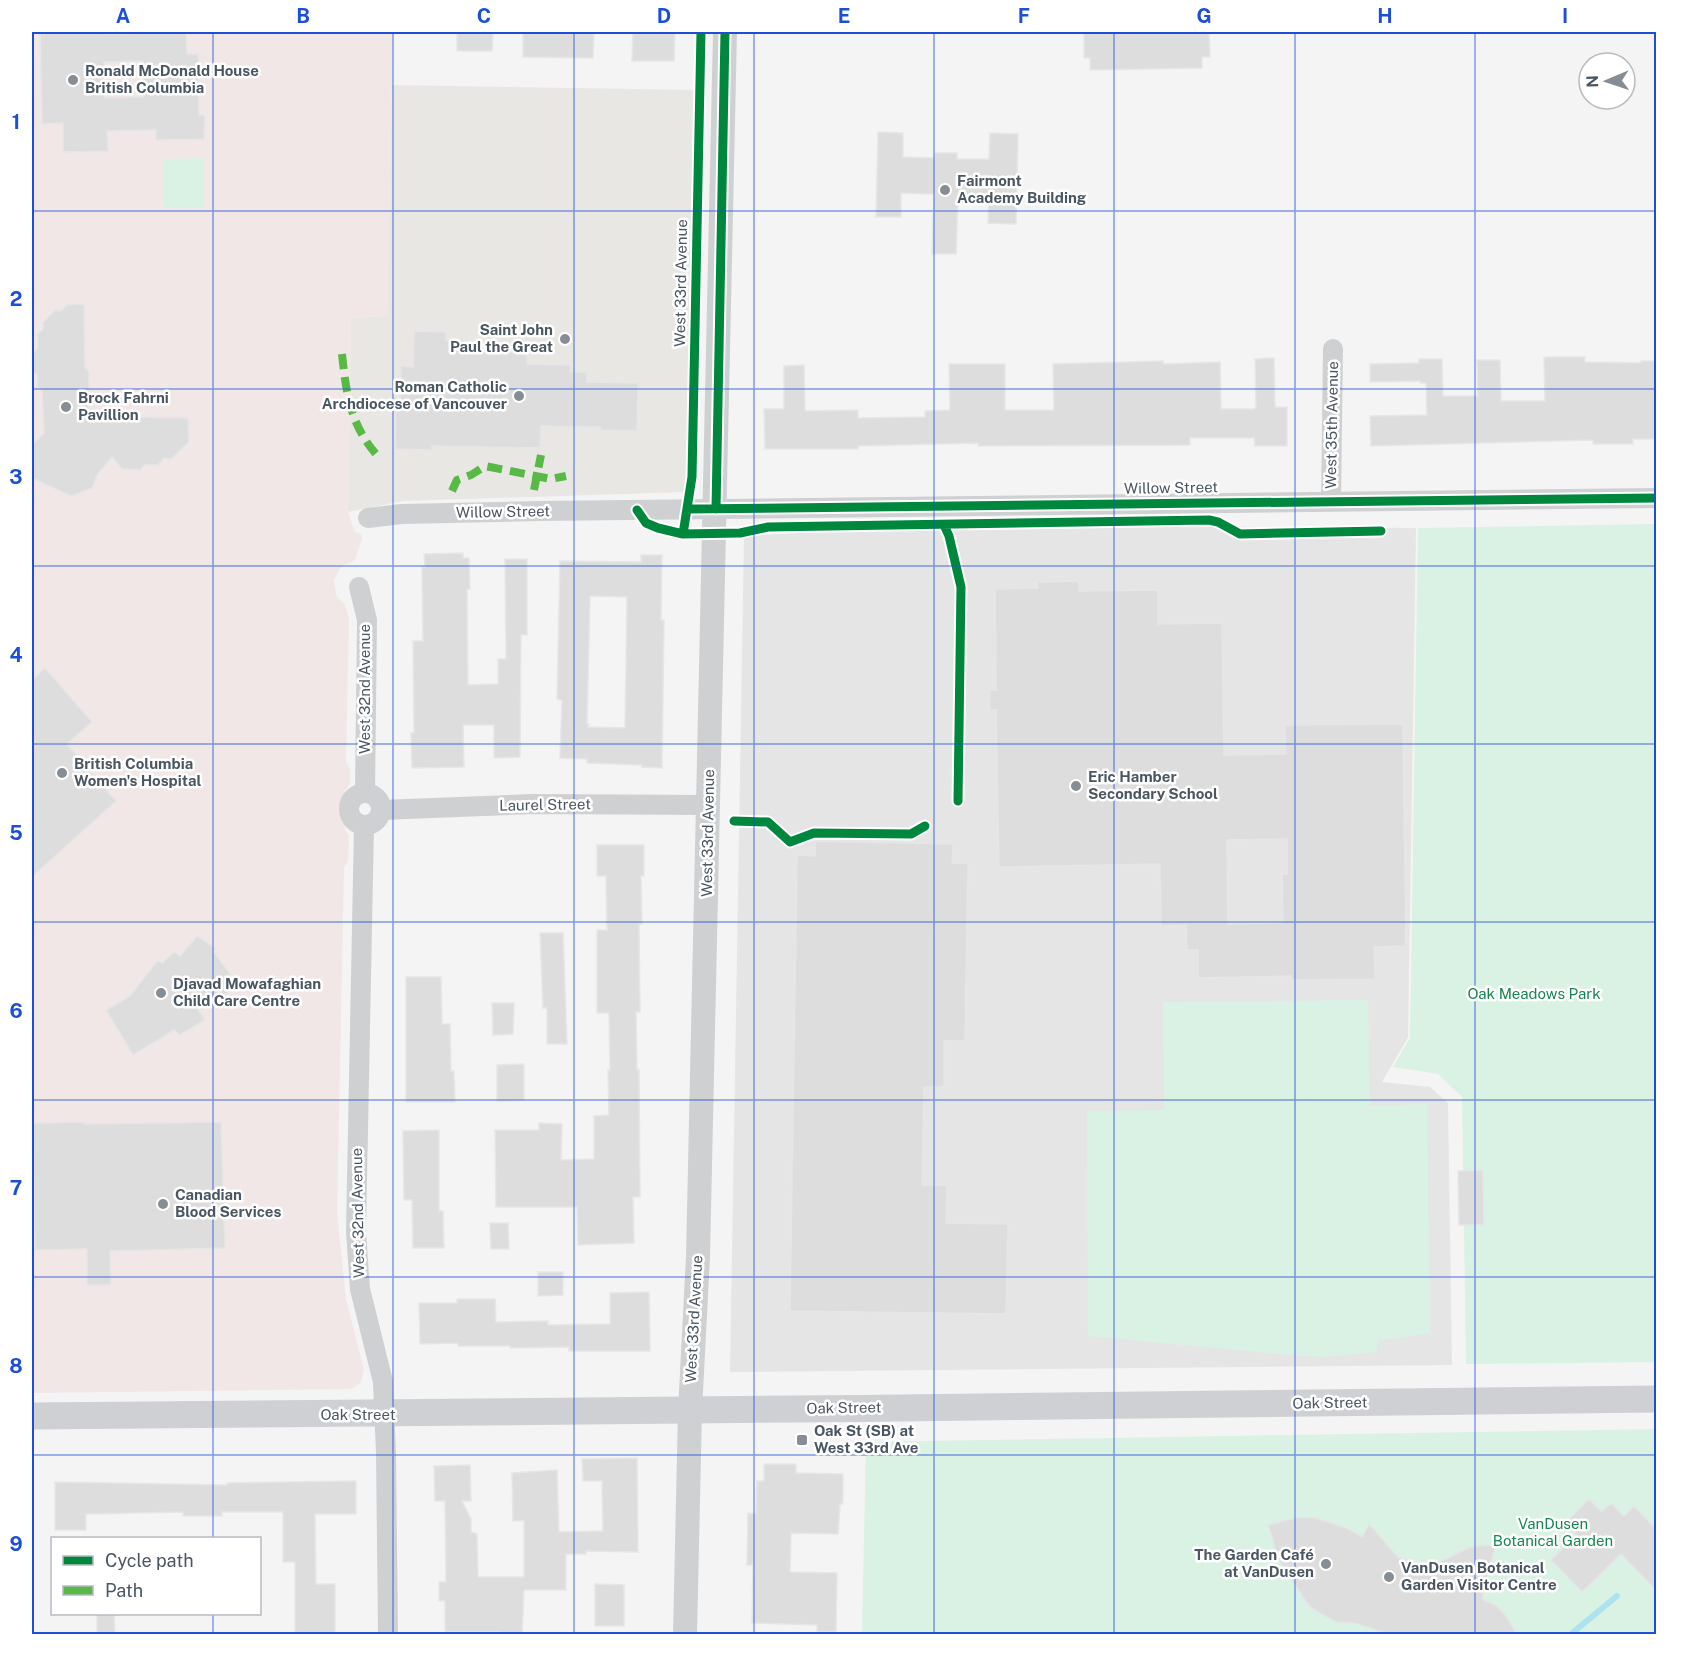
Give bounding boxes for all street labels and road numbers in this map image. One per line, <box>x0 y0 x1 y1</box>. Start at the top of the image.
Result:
street label: West 33rd Avenue <box>671 219 690 347</box>
street label: West 35th Avenue <box>1322 361 1341 489</box>
street label: Willow Street <box>1124 478 1218 497</box>
street label: Willow Street <box>456 502 550 521</box>
street label: West 32nd Avenue <box>356 624 373 754</box>
street label: West 33rd Avenue <box>698 769 717 897</box>
street label: Laurel Street <box>499 795 591 814</box>
street label: West 32nd Avenue <box>348 1148 367 1278</box>
street label: West 33rd Avenue <box>682 1255 705 1383</box>
street label: Oak Street <box>1292 1393 1368 1412</box>
street label: Oak Street <box>806 1398 882 1417</box>
street label: Oak Street <box>320 1406 396 1423</box>

